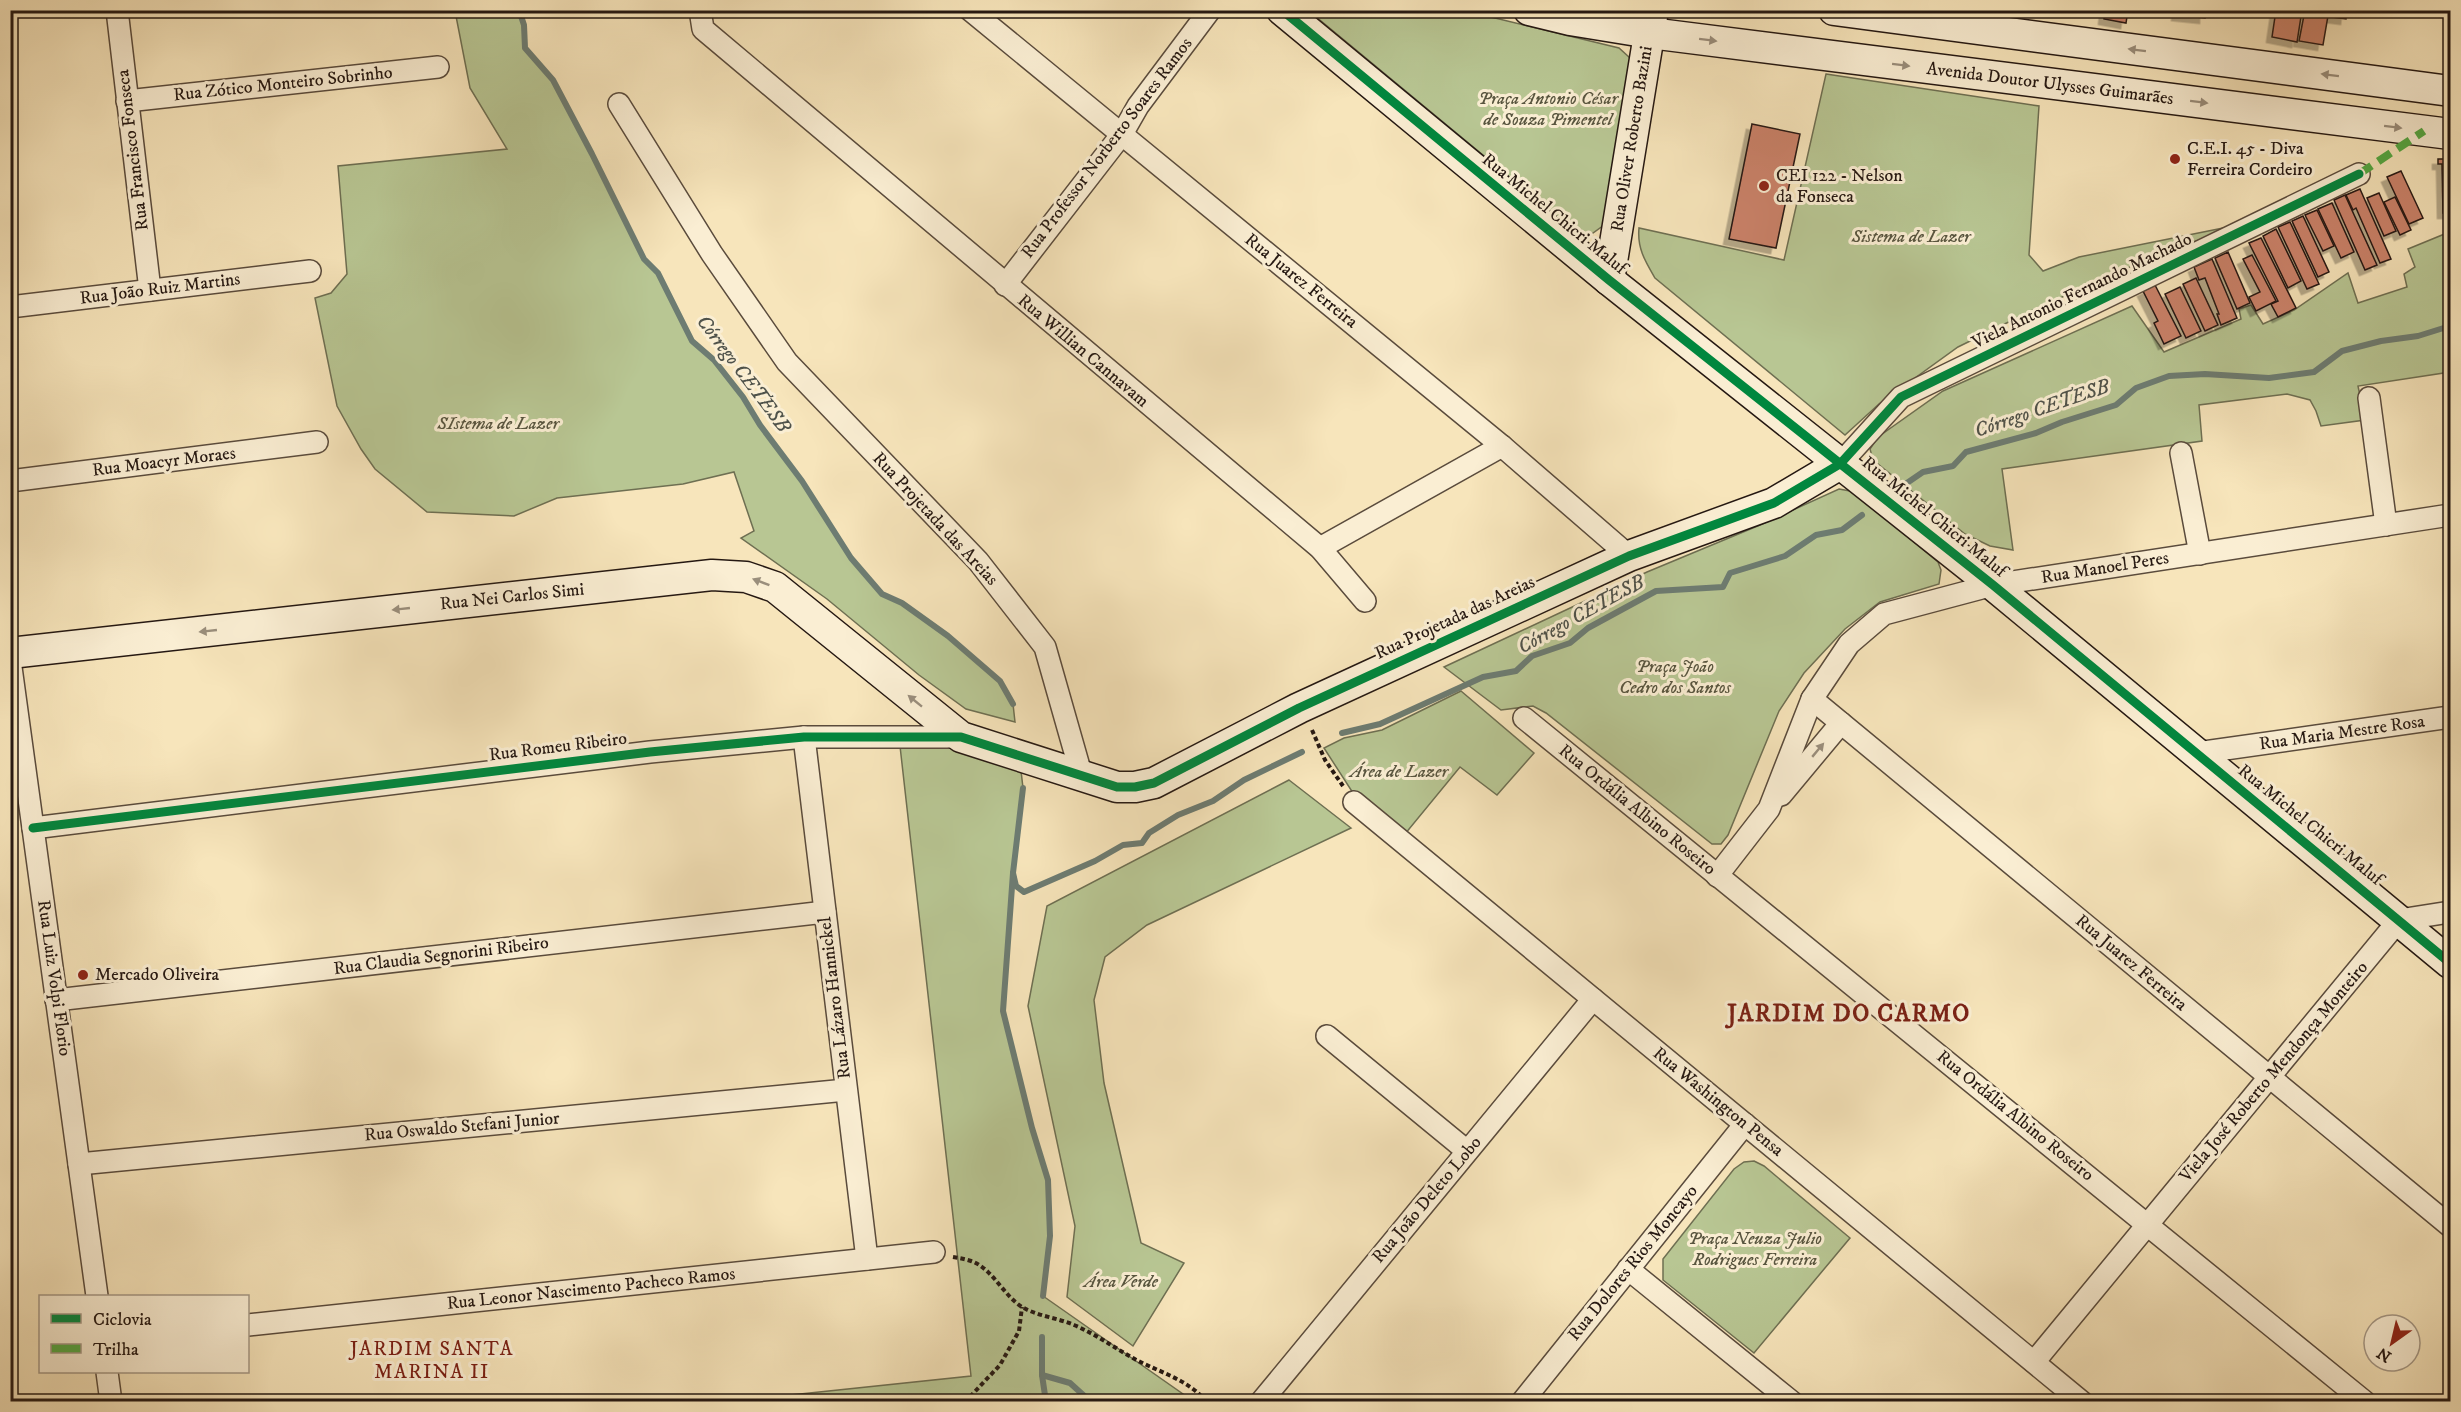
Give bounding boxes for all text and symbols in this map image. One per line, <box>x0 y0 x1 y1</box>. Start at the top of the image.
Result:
street label: Rua Professor Norberto Soares Ramos <box>1017 33 1197 263</box>
one-way arrow <box>1699 36 1718 45</box>
street label: Rua Oliver Roberto Bazini <box>1606 45 1658 233</box>
one-way arrow <box>2127 45 2146 55</box>
street label: Avenida Doutor Ulysses Guimarães <box>1925 58 2175 110</box>
one-way arrow <box>1892 60 1911 69</box>
street label: Rua Zótico Monteiro Sobrinho <box>172 62 394 106</box>
street label: Rua Francisco Fonseca <box>112 68 154 232</box>
one-way arrow <box>2320 71 2339 80</box>
park label: Praça Antonio César de Souza Pimentel <box>1478 88 1619 131</box>
one-way arrow <box>2190 98 2209 107</box>
one-way arrow <box>2383 122 2402 132</box>
place label: C.E.I. 45 - Diva Ferreira Cordeiro <box>2187 138 2313 181</box>
street label: Rua Michel Chicri Maluf <box>1477 149 1633 281</box>
marker: C.E.I. 45 - Diva Ferreira Cordeiro <box>2168 152 2182 166</box>
place label: CEI 122 - Nelson da Fonseca <box>1776 165 1903 208</box>
marker: CEI 122 - Nelson da Fonseca <box>1757 179 1771 193</box>
park label: Sistema de Lazer <box>1850 226 1972 248</box>
street label: Viela Antonio Fernando Machado <box>1968 228 2196 354</box>
street label: Rua Juarez Ferreira <box>1240 229 1362 334</box>
street label: Rua João Ruiz Martins <box>78 268 242 310</box>
street label: Rua Willian Cannavam <box>1013 290 1153 412</box>
water label: Córrego CETESB <box>691 310 797 439</box>
water label: Córrego CETESB <box>1971 374 2115 444</box>
park label: SIstema de Lazer <box>436 413 560 435</box>
street label: Rua Moacyr Moraes <box>91 442 237 482</box>
street label: Rua Projetada das Areias <box>868 448 1002 590</box>
street label: Rua Michel Chicri Maluf <box>1857 452 2013 584</box>
street label: Rua Manoel Peres <box>2040 547 2170 589</box>
water label: Córrego CETESB <box>1513 569 1650 660</box>
street label: Rua Projetada das Areias <box>1371 571 1539 665</box>
one-way arrow <box>752 577 770 587</box>
street label: Rua Nei Carlos Simi <box>439 578 585 616</box>
one-way arrow <box>392 605 411 614</box>
one-way arrow <box>198 626 217 636</box>
park label: Praça João Cedro dos Santos <box>1619 656 1732 699</box>
one-way arrow <box>908 695 923 707</box>
street label: Rua Maria Mestre Rosa <box>2258 710 2426 756</box>
street label: Rua Romeu Ribeiro <box>488 728 628 766</box>
street label: Rua Ordália Albino Roseiro <box>1554 740 1720 880</box>
one-way arrow <box>1811 743 1824 758</box>
street label: Rua Michel Chicri Maluf <box>2233 760 2389 892</box>
park label: Área de Lazer <box>1348 761 1449 783</box>
street label: Rua Luiz Volpi Florio <box>32 899 76 1058</box>
street label: Rua Juarez Ferreira <box>2071 910 2192 1016</box>
street label: Rua Lázaro Hannickel <box>814 915 856 1080</box>
street label: Rua Claudia Segnorini Ribeiro <box>332 932 550 980</box>
street label: Viela José Roberto Mendonça Monteiro <box>2174 957 2373 1188</box>
place label: Mercado Oliveira <box>95 964 220 986</box>
marker: Mercado Oliveira <box>76 968 90 982</box>
district label: JARDIM DO CARMO <box>1724 999 1971 1029</box>
street label: Rua Washington Pensa <box>1648 1042 1788 1162</box>
street label: Rua Ordália Albino Roseiro <box>1932 1046 2098 1186</box>
street label: Rua Oswaldo Stefani Junior <box>363 1107 561 1146</box>
street label: Rua João Deleto Lobo <box>1367 1132 1487 1268</box>
street label: Rua Dolores Rios Moncayo <box>1563 1180 1703 1345</box>
park label: Praça Neuza Julio Rodrigues Ferreira <box>1688 1228 1822 1271</box>
street label: Rua Leonor Nascimento Pacheco Ramos <box>446 1263 736 1315</box>
park label: Área Verde <box>1082 1271 1159 1293</box>
legend <box>39 1295 249 1373</box>
text: Ciclovia <box>93 1309 152 1331</box>
north arrow <box>2362 1313 2422 1373</box>
district label: JARDIM SANTA MARINA II <box>348 1337 514 1385</box>
text: Trilha <box>93 1339 139 1361</box>
text: N <box>2373 1343 2395 1367</box>

